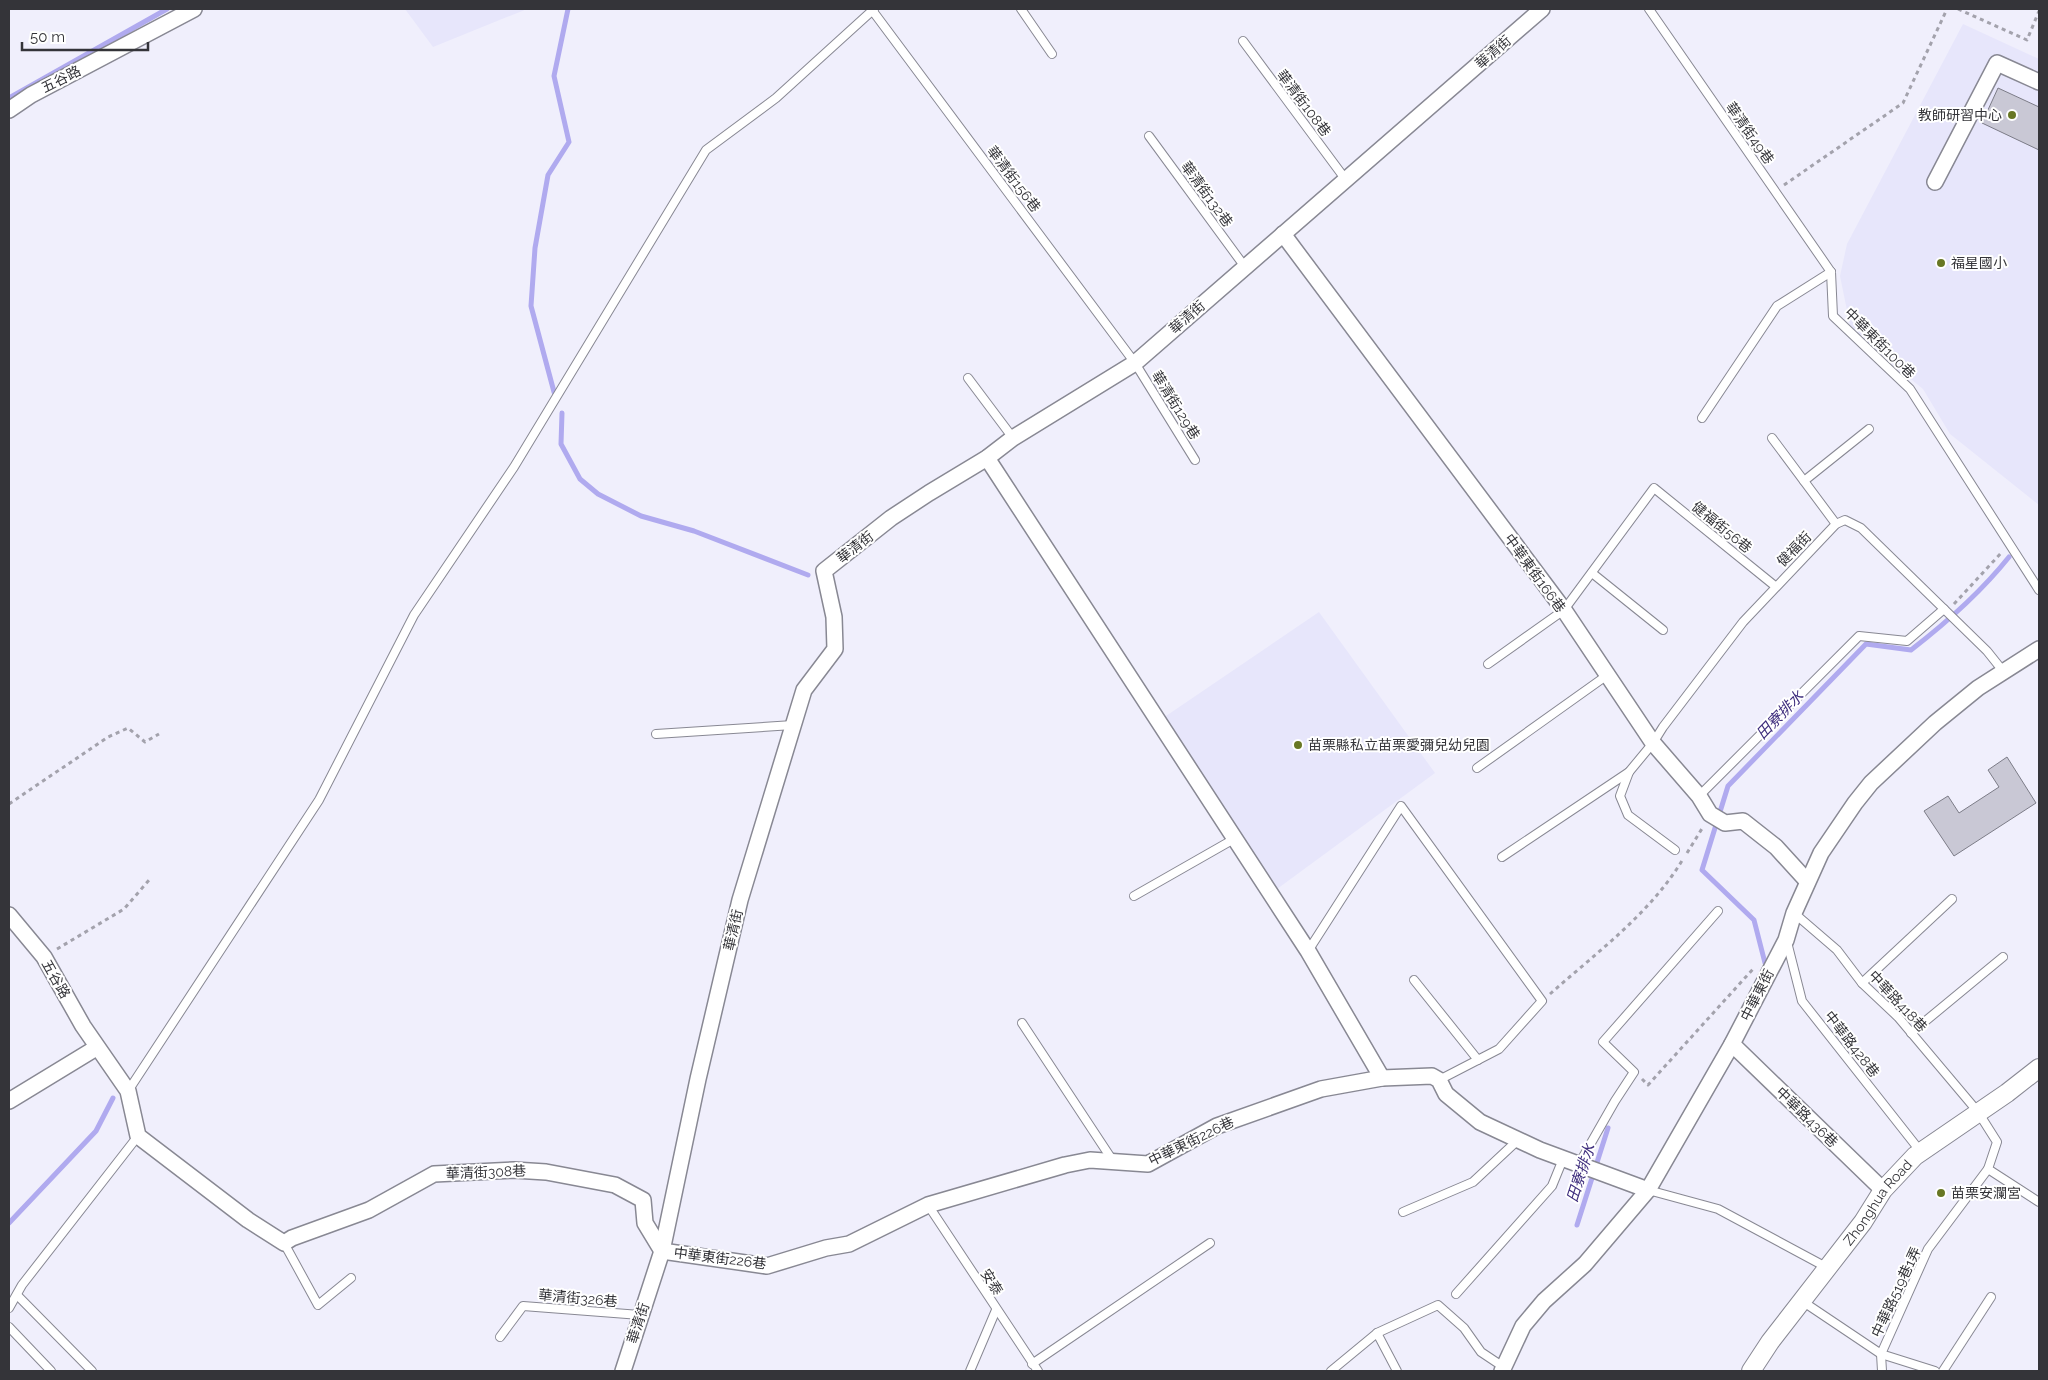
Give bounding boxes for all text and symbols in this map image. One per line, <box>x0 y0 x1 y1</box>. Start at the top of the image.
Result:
scale bar <box>22 20 149 52</box>
text: 50 m <box>30 28 65 46</box>
street label: 華清街 <box>1472 32 1514 72</box>
street label: 五谷路 <box>39 62 83 96</box>
street label: 華清街108巷 <box>1274 67 1334 139</box>
street label: 華清街49巷 <box>1723 99 1777 167</box>
place label: 教師研習中心 <box>1918 107 2002 123</box>
marker: 教師研習中心 <box>2006 109 2018 121</box>
street label: 華清街156巷 <box>984 143 1044 215</box>
street label: 華清街132巷 <box>1178 158 1236 230</box>
place label: 福星國小 <box>1951 255 2007 271</box>
marker: 福星國小 <box>1935 257 1947 269</box>
street label: 華清街 <box>1166 297 1208 337</box>
street label: 中華東街100巷 <box>1841 304 1919 382</box>
street label: 華清街129巷 <box>1149 368 1203 442</box>
street label: 健福街56巷 <box>1689 498 1755 556</box>
street label: 華清街 <box>834 528 876 566</box>
street label: 健福街 <box>1774 528 1814 570</box>
street label: 中華東街166巷 <box>1501 531 1569 615</box>
water label: 田寮排水 <box>1753 686 1808 743</box>
place label: 苗栗縣私立苗栗愛彌兒幼兒園 <box>1308 737 1490 753</box>
marker: 苗栗縣私立苗栗愛彌兒幼兒園 <box>1292 739 1304 751</box>
street label: 華清街 <box>720 908 746 952</box>
street label: 五谷路 <box>39 957 73 1001</box>
street label: 中華東街 <box>1737 966 1777 1024</box>
street label: 中華路418巷 <box>1866 967 1930 1035</box>
street label: 中華路428巷 <box>1821 1008 1883 1080</box>
street label: 中華路436巷 <box>1773 1084 1841 1150</box>
street label: 中華東街226巷 <box>1146 1113 1236 1169</box>
water label: 田寮排水 <box>1563 1141 1599 1204</box>
street label: Zhonghua Road <box>1840 1156 1915 1248</box>
street label: 華清街308巷 <box>446 1163 526 1181</box>
place label: 苗栗安瀾宮 <box>1951 1185 2021 1201</box>
marker: 苗栗安瀾宮 <box>1935 1187 1947 1199</box>
street label: 中華東街226巷 <box>673 1244 767 1272</box>
street label: 中華路519巷1弄 <box>1868 1244 1924 1340</box>
street label: 安泰 <box>978 1266 1006 1298</box>
street label: 華清街326巷 <box>538 1287 618 1309</box>
street label: 華清街 <box>624 1301 652 1345</box>

